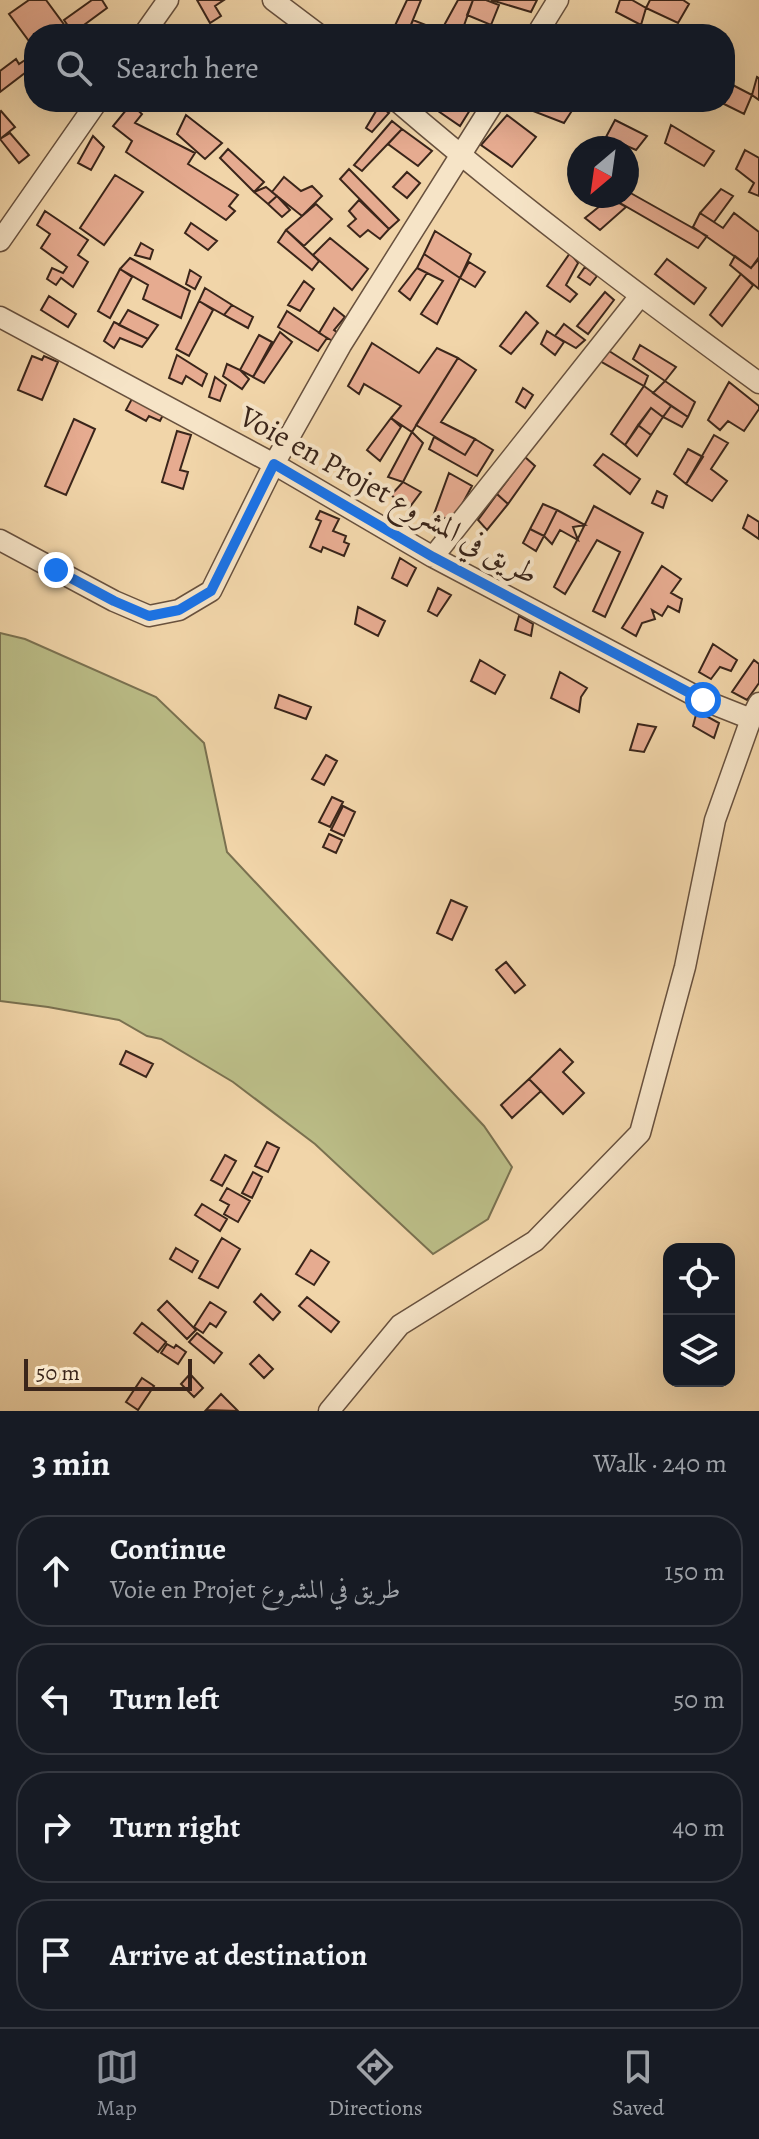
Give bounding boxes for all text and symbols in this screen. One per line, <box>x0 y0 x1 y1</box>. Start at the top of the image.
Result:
search box <box>24 24 735 112</box>
icon: search <box>52 46 96 90</box>
text: Search here <box>116 48 259 88</box>
north arrow <box>567 136 639 208</box>
street label: Voie en Projet طريق في المشروع <box>229 396 545 598</box>
route end <box>38 552 74 588</box>
route start <box>685 682 721 718</box>
map controls <box>663 1243 735 1387</box>
button: locate <box>663 1243 735 1315</box>
button: layers <box>663 1315 735 1387</box>
scale bar <box>24 1355 192 1391</box>
text: 50 m <box>36 1358 80 1388</box>
text: 3 min <box>32 1440 110 1487</box>
text: Walk · 240 m <box>593 1446 727 1481</box>
text: Continue <box>110 1529 226 1569</box>
icon: ahead <box>34 1549 78 1593</box>
text: 150 m <box>664 1554 725 1589</box>
text: Voie en Projet طريق في المشروع <box>110 1572 401 1607</box>
icon: left <box>34 1677 78 1721</box>
text: Turn left <box>110 1679 219 1719</box>
text: 50 m <box>673 1682 725 1717</box>
icon: right <box>34 1805 78 1849</box>
text: Turn right <box>110 1807 240 1847</box>
text: 40 m <box>673 1810 725 1845</box>
icon: arrive <box>34 1933 78 1977</box>
text: Arrive at destination <box>110 1935 367 1975</box>
tab: Map <box>95 2045 139 2123</box>
tab: Directions <box>328 2045 423 2123</box>
tab: Saved <box>612 2045 664 2123</box>

